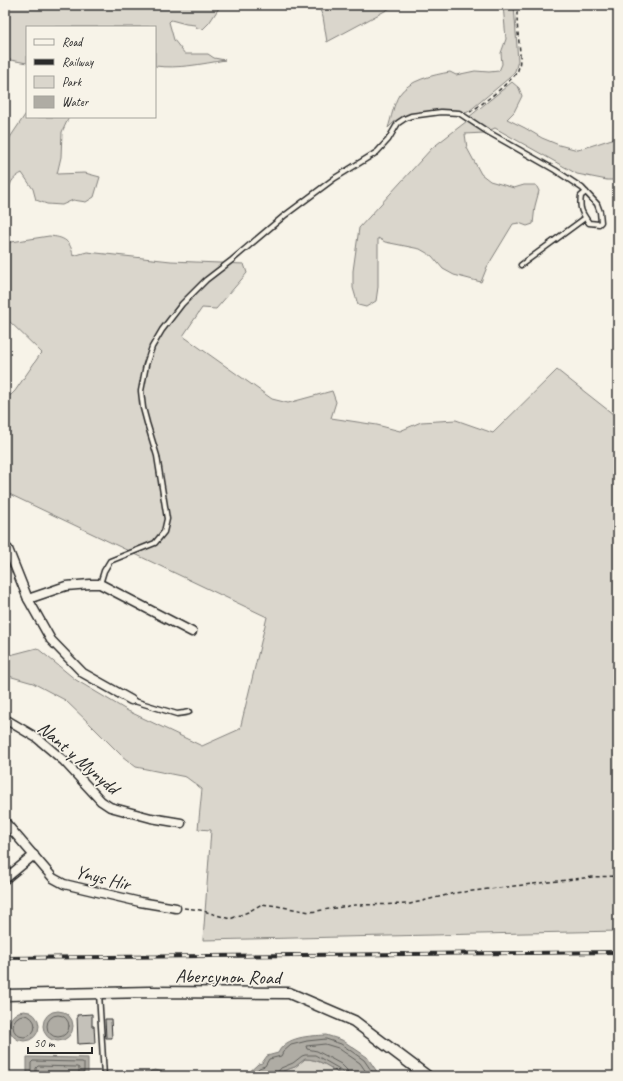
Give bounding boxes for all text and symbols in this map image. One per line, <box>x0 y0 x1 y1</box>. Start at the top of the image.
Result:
legend <box>26 26 156 118</box>
text: Road <box>62 34 84 50</box>
text: Railway <box>62 54 94 70</box>
text: Park <box>62 74 83 90</box>
text: Water <box>62 94 90 110</box>
street label: Nant y Mynydd <box>33 716 127 802</box>
street label: Ynys Hir <box>73 860 135 897</box>
street label: Abercynon Road <box>175 964 284 990</box>
scale bar <box>28 1029 92 1055</box>
text: 50 m <box>34 1035 56 1051</box>

